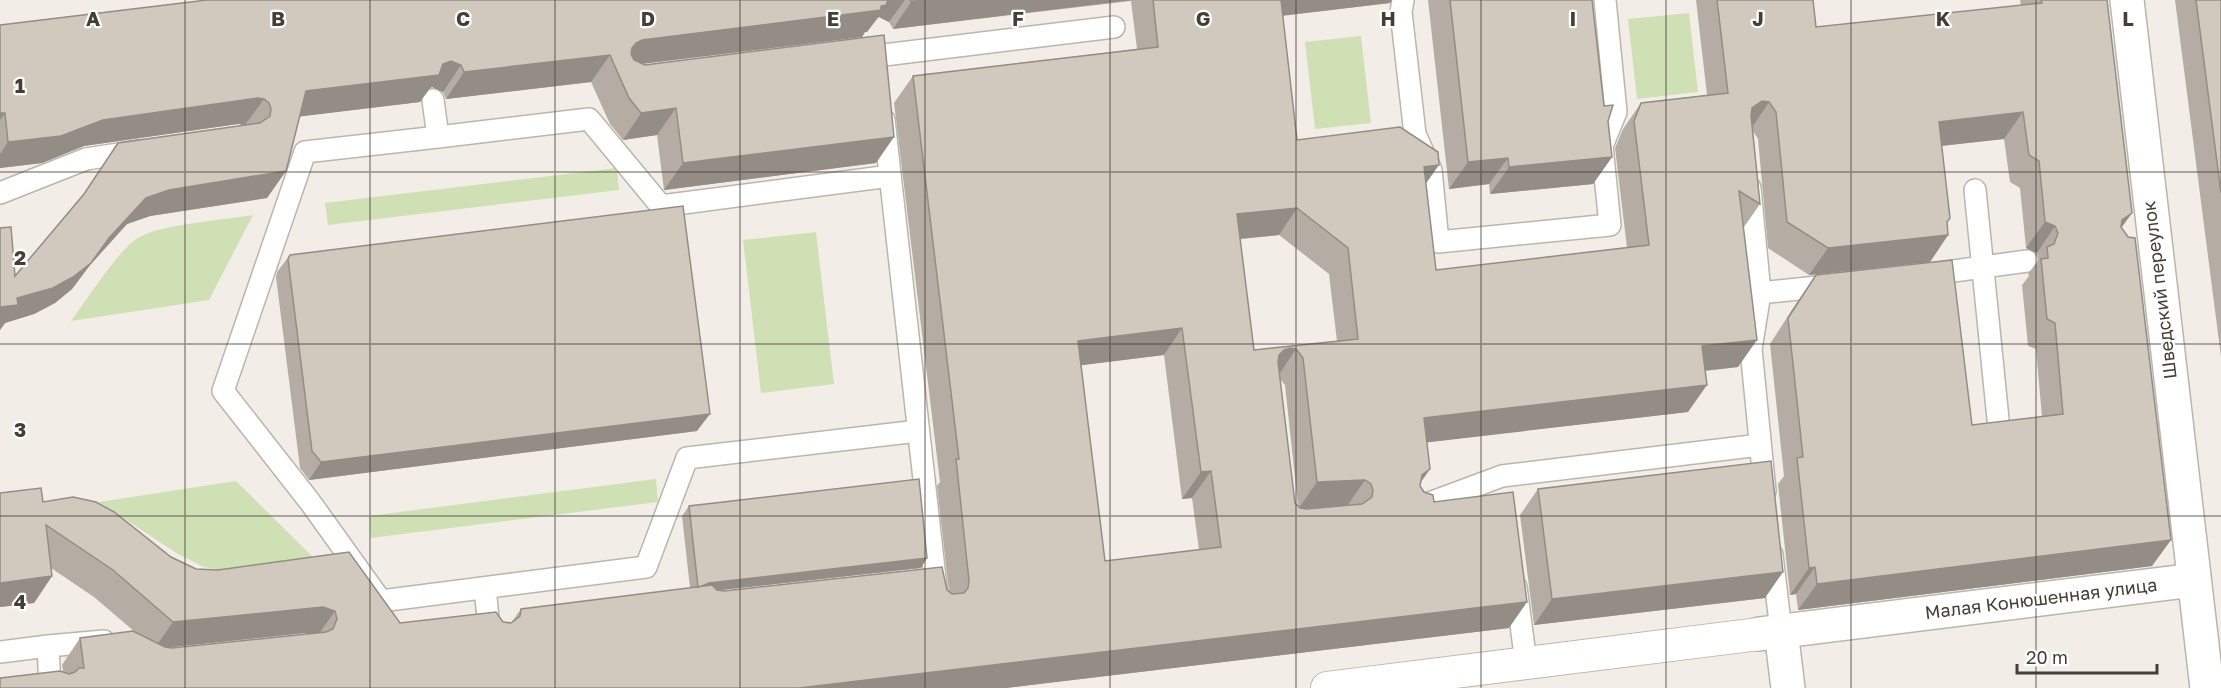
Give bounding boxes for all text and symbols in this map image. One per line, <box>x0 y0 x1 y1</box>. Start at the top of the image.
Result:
text: A <box>86 6 100 30</box>
text: B <box>271 6 285 30</box>
text: C <box>456 6 470 30</box>
text: D <box>641 6 655 30</box>
text: E <box>827 6 839 30</box>
text: F <box>1012 6 1024 30</box>
text: G <box>1196 6 1210 30</box>
text: H <box>1380 6 1396 30</box>
text: I <box>1570 6 1576 30</box>
text: J <box>1752 6 1764 30</box>
text: K <box>1936 6 1951 30</box>
text: L <box>2122 6 2134 30</box>
text: 1 <box>15 73 25 97</box>
street label: Шведский переулок <box>2137 200 2181 380</box>
text: 2 <box>14 245 26 269</box>
text: 3 <box>14 417 26 441</box>
street label: Малая Конюшенная улица <box>1924 573 2158 623</box>
text: 4 <box>14 589 26 613</box>
scale bar <box>2017 637 2156 675</box>
text: 20 m <box>2026 646 2068 668</box>

